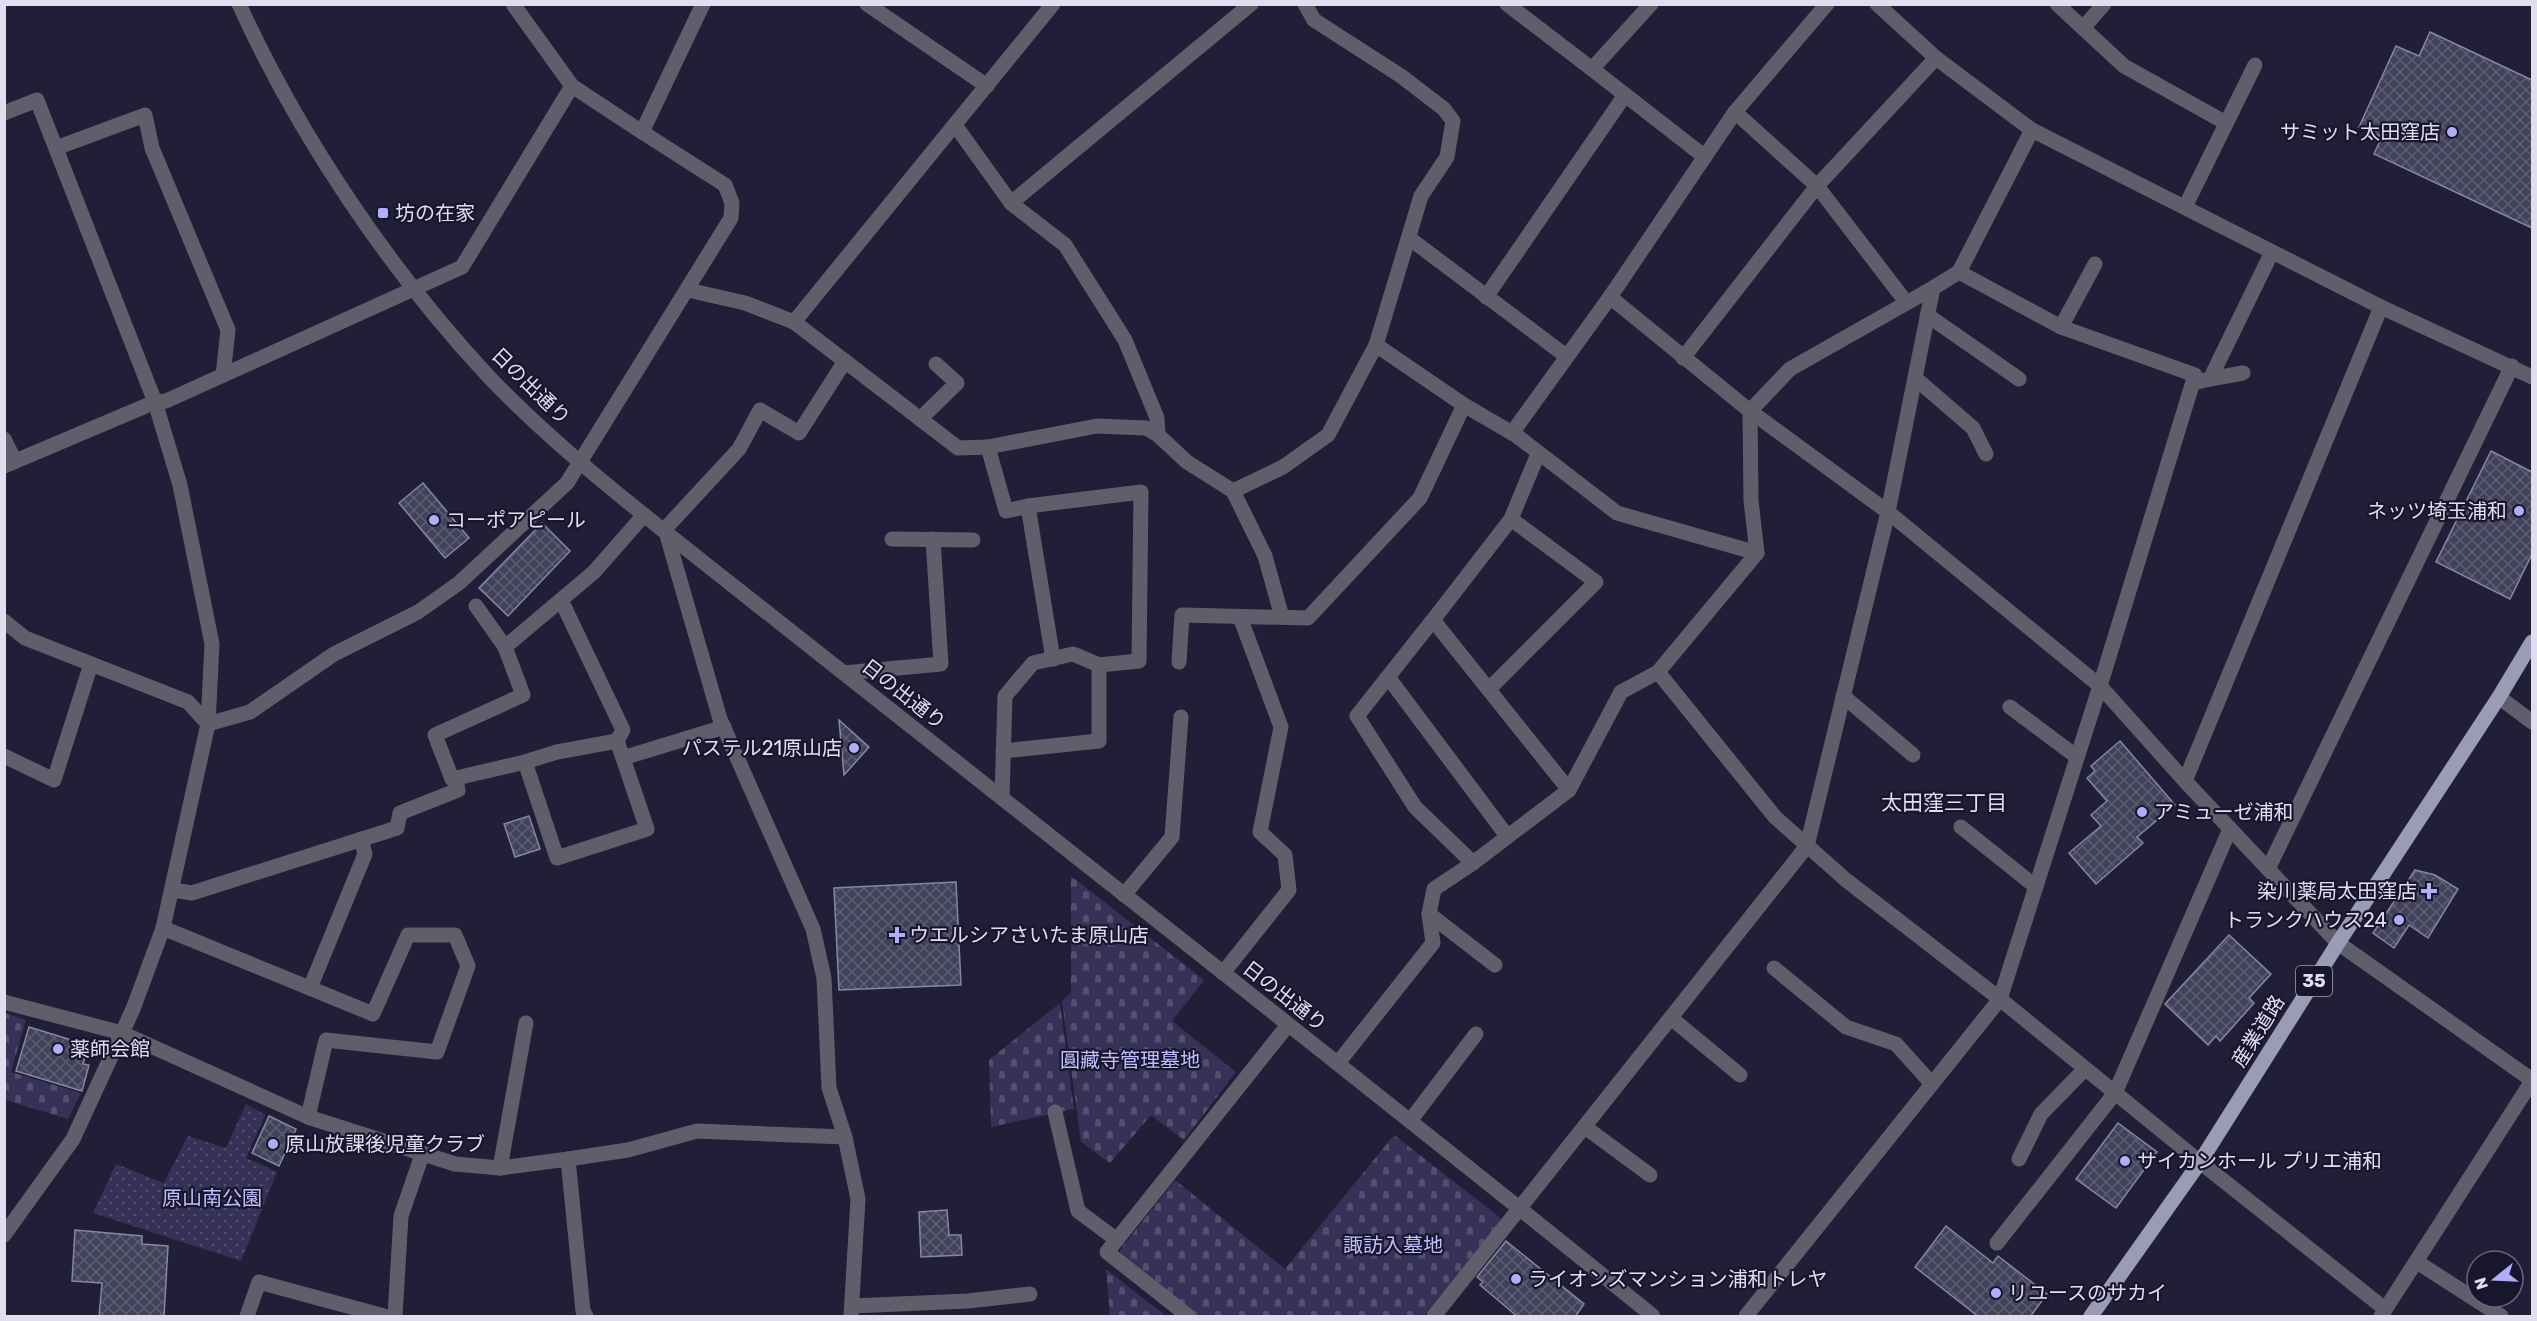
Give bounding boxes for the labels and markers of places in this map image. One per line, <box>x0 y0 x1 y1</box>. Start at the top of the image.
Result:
place label: サミット太田窪店 <box>2280 120 2440 144</box>
marker: サミット太田窪店 <box>2445 125 2459 139</box>
place label: 坊の在家 <box>395 201 475 225</box>
marker: 坊の在家 <box>376 206 390 220</box>
place label: ネッツ埼玉浦和 <box>2367 499 2507 523</box>
marker: ネッツ埼玉浦和 <box>2512 504 2526 518</box>
place label: コーポアピール <box>446 508 586 532</box>
marker: コーポアピール <box>427 513 441 527</box>
place label: パステル21原山店 <box>682 736 842 760</box>
marker: パステル21原山店 <box>847 741 861 755</box>
place label: アミューゼ浦和 <box>2154 800 2294 824</box>
marker: アミューゼ浦和 <box>2135 805 2149 819</box>
place label: 染川薬局太田窪店 <box>2257 879 2417 903</box>
marker: 染川薬局太田窪店 <box>2422 884 2436 898</box>
place label: トランクハウス24 <box>2224 908 2387 932</box>
marker: トランクハウス24 <box>2392 913 2406 927</box>
place label: ウエルシアさいたま原山店 <box>909 923 1148 947</box>
marker: ウエルシアさいたま原山店 <box>890 928 904 942</box>
place label: 薬師会館 <box>70 1037 150 1061</box>
marker: 薬師会館 <box>51 1042 65 1056</box>
place label: 原山放課後児童クラブ <box>285 1132 485 1156</box>
marker: 原山放課後児童クラブ <box>266 1137 280 1151</box>
place label: サイカンホール プリエ浦和 <box>2137 1149 2382 1173</box>
marker: サイカンホール プリエ浦和 <box>2118 1154 2132 1168</box>
place label: ライオンズマンション浦和トレヤ <box>1528 1267 1828 1291</box>
marker: ライオンズマンション浦和トレヤ <box>1509 1272 1523 1286</box>
place label: リユースのサカイ <box>2008 1281 2167 1305</box>
marker: リユースのサカイ <box>1989 1286 2003 1300</box>

